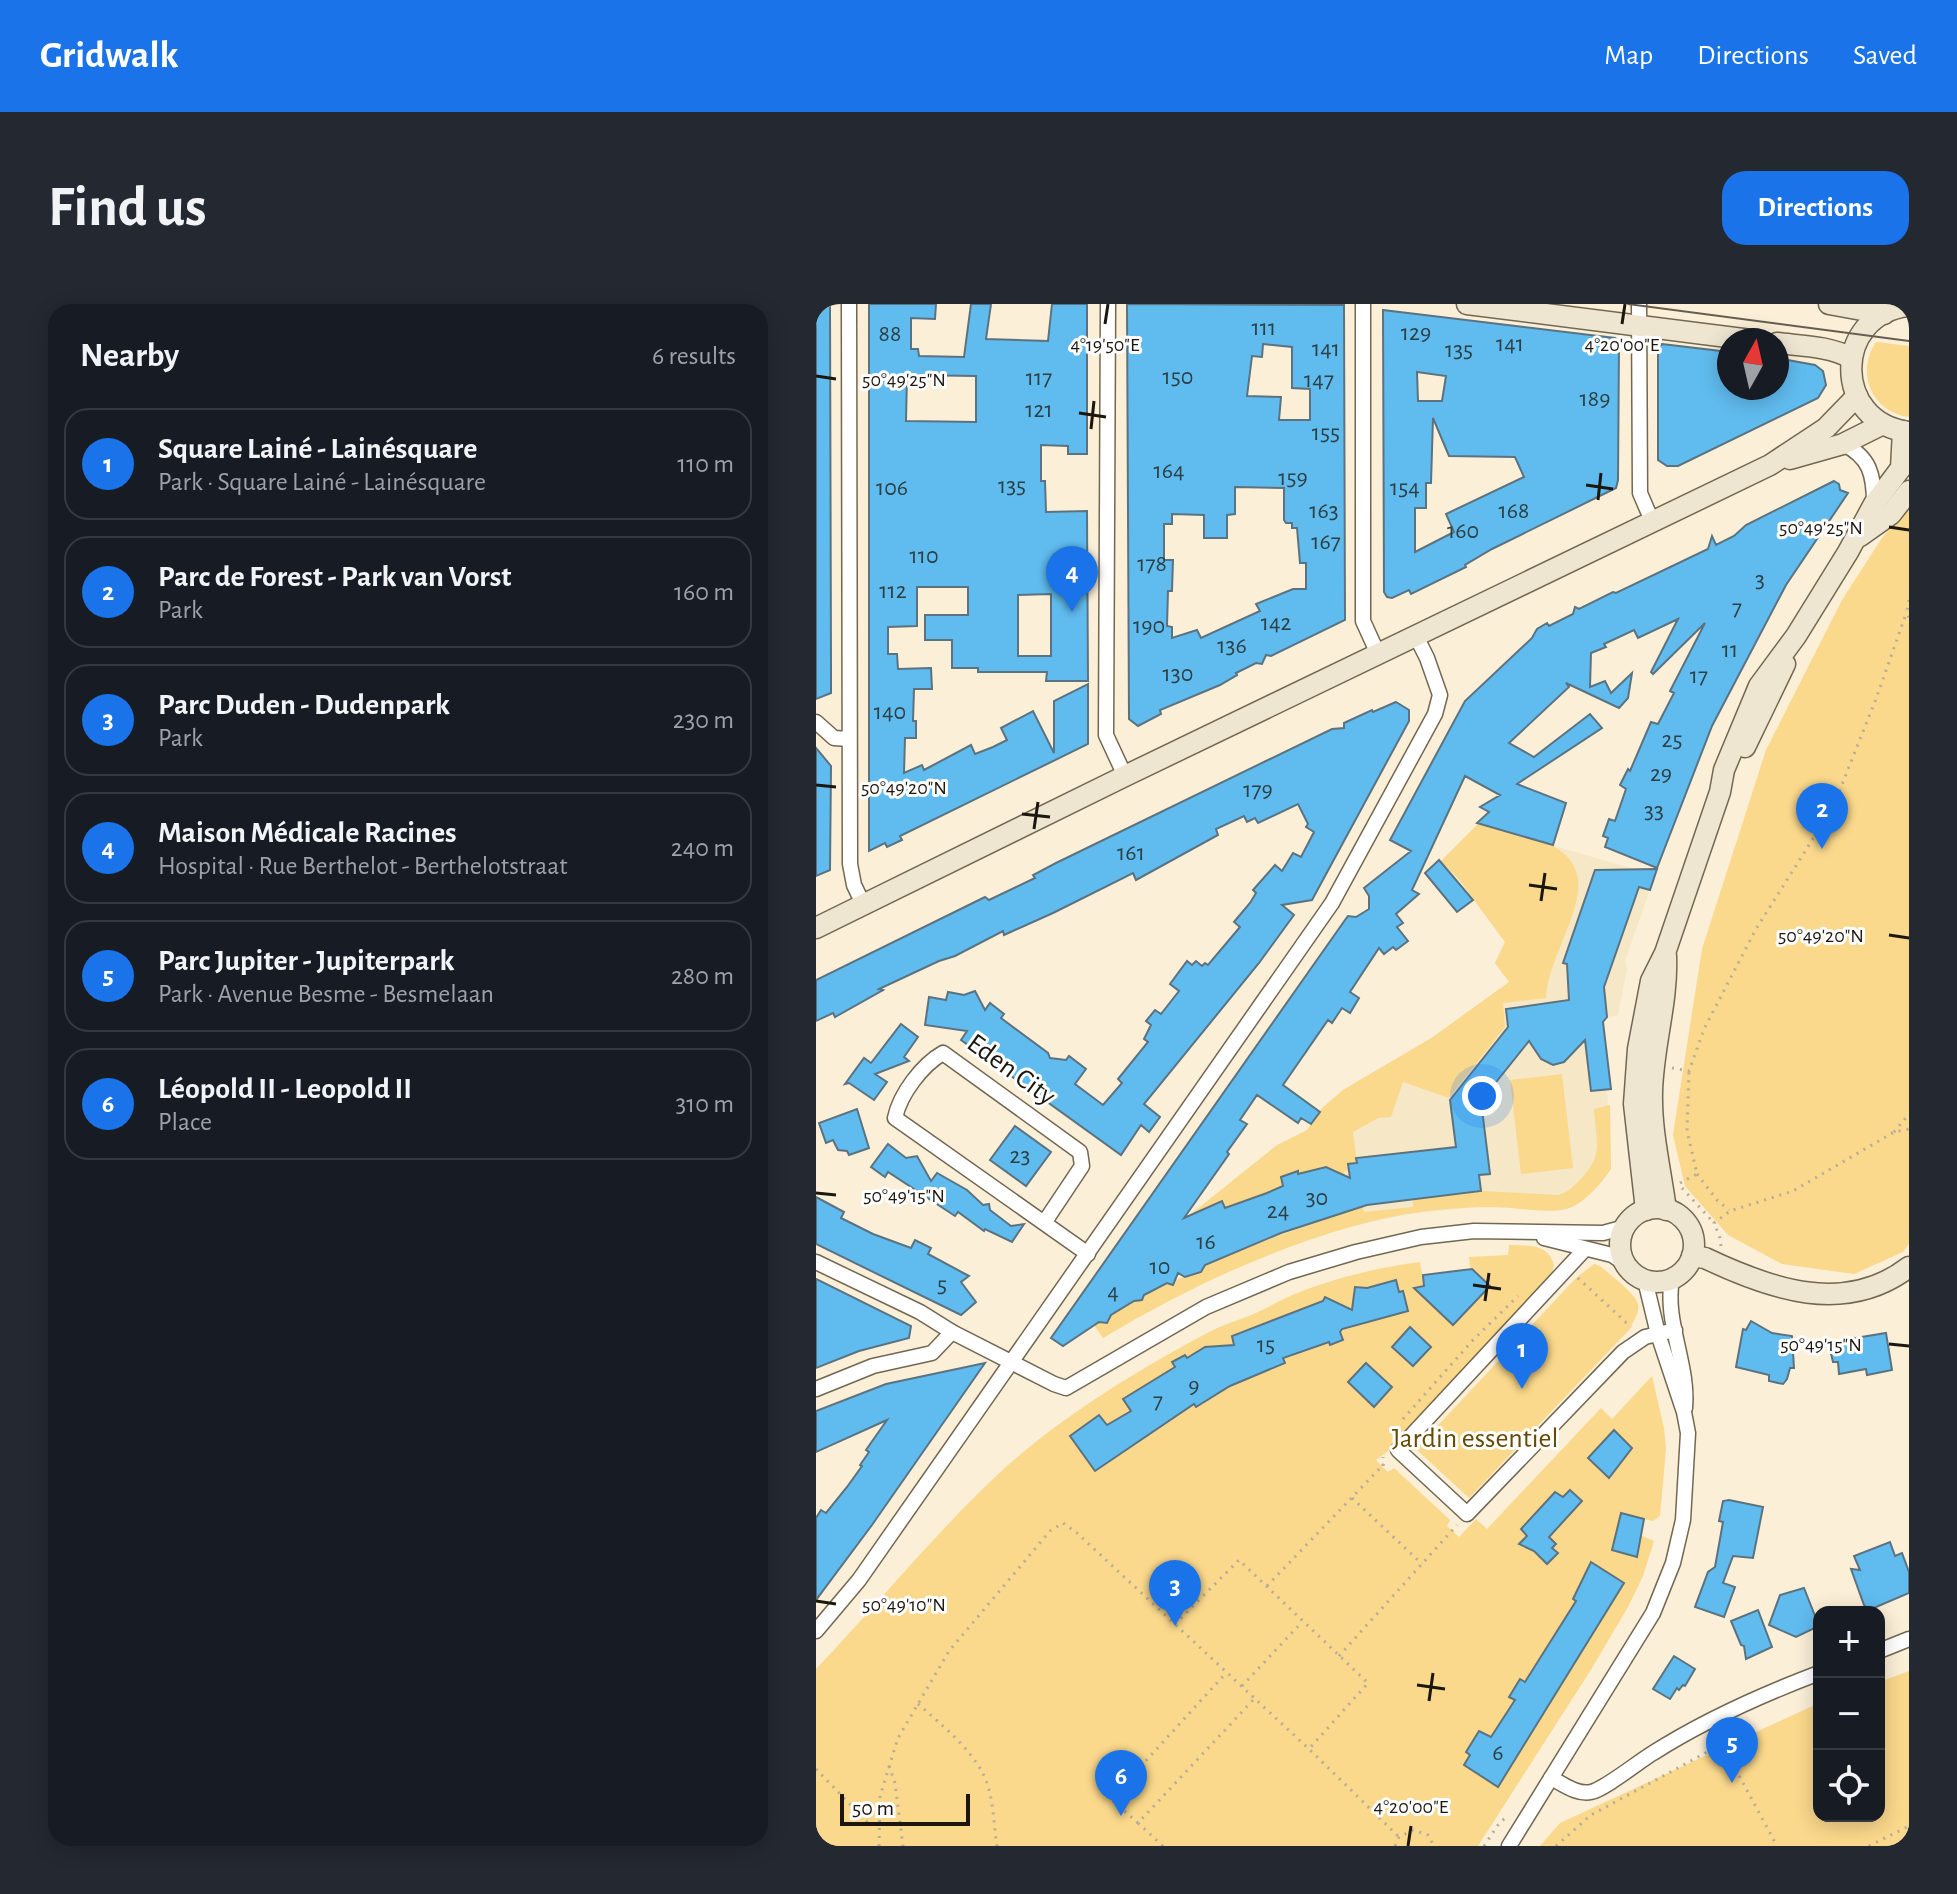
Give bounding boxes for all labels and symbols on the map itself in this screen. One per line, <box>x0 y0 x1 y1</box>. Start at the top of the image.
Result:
house number: 111 <box>1252 316 1276 340</box>
house number: 129 <box>1401 321 1431 345</box>
house number: 88 <box>879 322 901 346</box>
north arrow <box>1717 328 1789 400</box>
house number: 141 <box>1496 332 1524 356</box>
text: 4°19'50"E <box>1070 335 1140 355</box>
text: 4°20'00"E <box>1585 335 1660 355</box>
house number: 141 <box>1312 337 1340 361</box>
house number: 135 <box>1445 338 1473 362</box>
house number: 150 <box>1163 365 1193 389</box>
house number: 117 <box>1026 366 1052 390</box>
house number: 147 <box>1304 368 1334 392</box>
text: 50°49'25"N <box>862 370 946 390</box>
house number: 189 <box>1580 387 1610 411</box>
house number: 121 <box>1025 398 1053 422</box>
house number: 155 <box>1312 421 1340 445</box>
house number: 164 <box>1153 459 1185 483</box>
house number: 159 <box>1278 466 1308 490</box>
house number: 135 <box>998 474 1026 498</box>
house number: 106 <box>876 476 908 500</box>
house number: 154 <box>1390 476 1420 500</box>
house number: 163 <box>1309 499 1339 523</box>
house number: 168 <box>1499 499 1529 523</box>
text: 50°49'25"N <box>1779 518 1863 538</box>
house number: 160 <box>1447 519 1479 543</box>
house number: 167 <box>1311 530 1341 554</box>
house number: 110 <box>909 544 939 568</box>
pin: 4 <box>1046 546 1098 612</box>
house number: 178 <box>1137 552 1167 576</box>
house number: 3 <box>1755 568 1765 592</box>
house number: 112 <box>879 579 907 603</box>
house number: 7 <box>1732 596 1742 620</box>
house number: 142 <box>1261 611 1291 635</box>
house number: 190 <box>1133 614 1165 638</box>
house number: 136 <box>1217 634 1247 658</box>
house number: 11 <box>1722 638 1738 662</box>
house number: 130 <box>1163 662 1193 686</box>
house number: 17 <box>1690 664 1708 688</box>
house number: 140 <box>874 700 906 724</box>
house number: 25 <box>1662 728 1682 752</box>
house number: 29 <box>1650 762 1672 786</box>
text: 50°49'20"N <box>861 778 947 798</box>
house number: 179 <box>1243 778 1273 802</box>
pin: 2 <box>1796 783 1848 849</box>
house number: 33 <box>1644 799 1664 823</box>
house number: 161 <box>1117 841 1145 865</box>
text: 50°49'20"N <box>1778 926 1864 946</box>
street label: Eden City <box>962 1029 1060 1111</box>
your location <box>1462 1076 1502 1116</box>
house number: 23 <box>1010 1144 1030 1168</box>
text: 50°49'15"N <box>863 1186 945 1206</box>
house number: 30 <box>1306 1186 1328 1210</box>
house number: 24 <box>1267 1199 1289 1223</box>
house number: 16 <box>1196 1230 1216 1254</box>
house number: 10 <box>1150 1255 1170 1279</box>
house number: 5 <box>937 1273 947 1297</box>
house number: 4 <box>1107 1280 1119 1304</box>
pin: 1 <box>1496 1323 1548 1389</box>
house number: 15 <box>1257 1333 1275 1357</box>
text: 50°49'15"N <box>1780 1335 1862 1355</box>
house number: 9 <box>1188 1374 1200 1398</box>
house number: 7 <box>1153 1389 1163 1413</box>
park label: Jardin essentiel <box>1392 1425 1558 1453</box>
pin: 3 <box>1149 1560 1201 1626</box>
text: 50°49'10"N <box>862 1595 946 1615</box>
pin: 5 <box>1706 1717 1758 1783</box>
house number: 6 <box>1492 1741 1504 1765</box>
pin: 6 <box>1095 1750 1147 1816</box>
scale bar <box>840 1790 970 1826</box>
text: 4°20'00"E <box>1374 1797 1449 1817</box>

